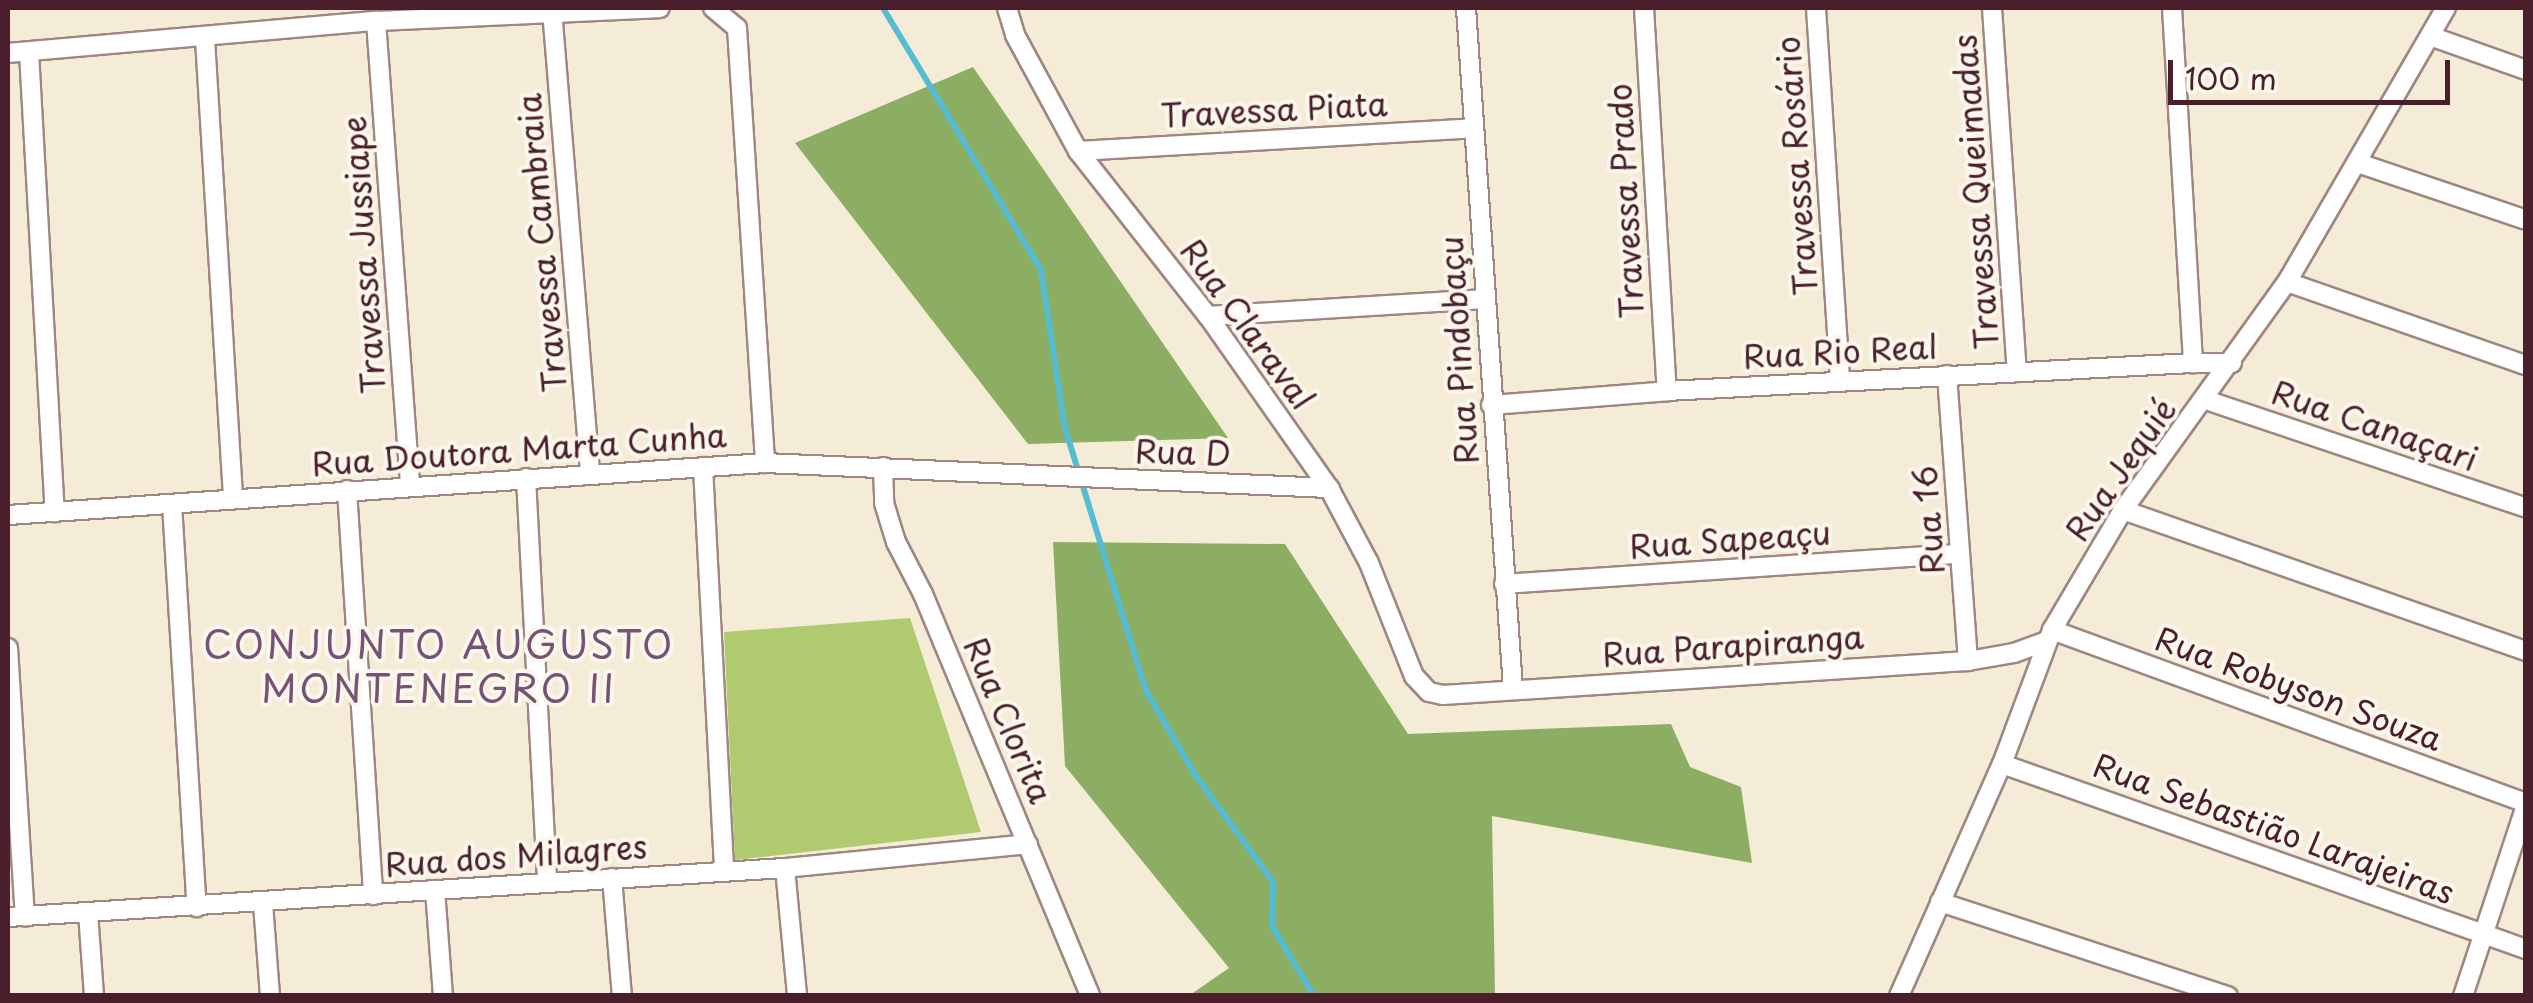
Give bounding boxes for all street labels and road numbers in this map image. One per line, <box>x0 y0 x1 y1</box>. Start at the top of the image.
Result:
street label: Travessa Queimadas <box>1945 32 2005 352</box>
street label: Travessa Rosário <box>1768 35 1824 297</box>
street label: Travessa Prado <box>1600 83 1650 319</box>
street label: Travessa Piata <box>1159 84 1389 134</box>
street label: Travessa Cambraia <box>509 92 573 394</box>
street label: Travessa Jussiape <box>334 116 392 394</box>
street label: Rua Claraval <box>1173 231 1323 417</box>
street label: Rua Pindobaçu <box>1431 234 1485 466</box>
street label: Rua Rio Real <box>1740 327 1940 375</box>
street label: Rua Canaçari <box>2266 372 2484 478</box>
street label: Rua Jequié <box>2056 389 2184 549</box>
street label: Rua Doutora Marta Cunha <box>310 415 728 483</box>
street label: Rua D <box>1134 431 1232 473</box>
street label: Rua 16 <box>1905 464 1951 576</box>
street label: Rua Sapeaçu <box>1628 513 1832 565</box>
street label: Rua Parapiranga <box>1600 617 1866 673</box>
street label: Rua Robyson Souza <box>2150 618 2448 758</box>
street label: Rua Clorita <box>956 630 1062 810</box>
street label: Rua Sebastião Larajeiras <box>2088 745 2460 911</box>
street label: Rua dos Milagres <box>383 827 649 883</box>

